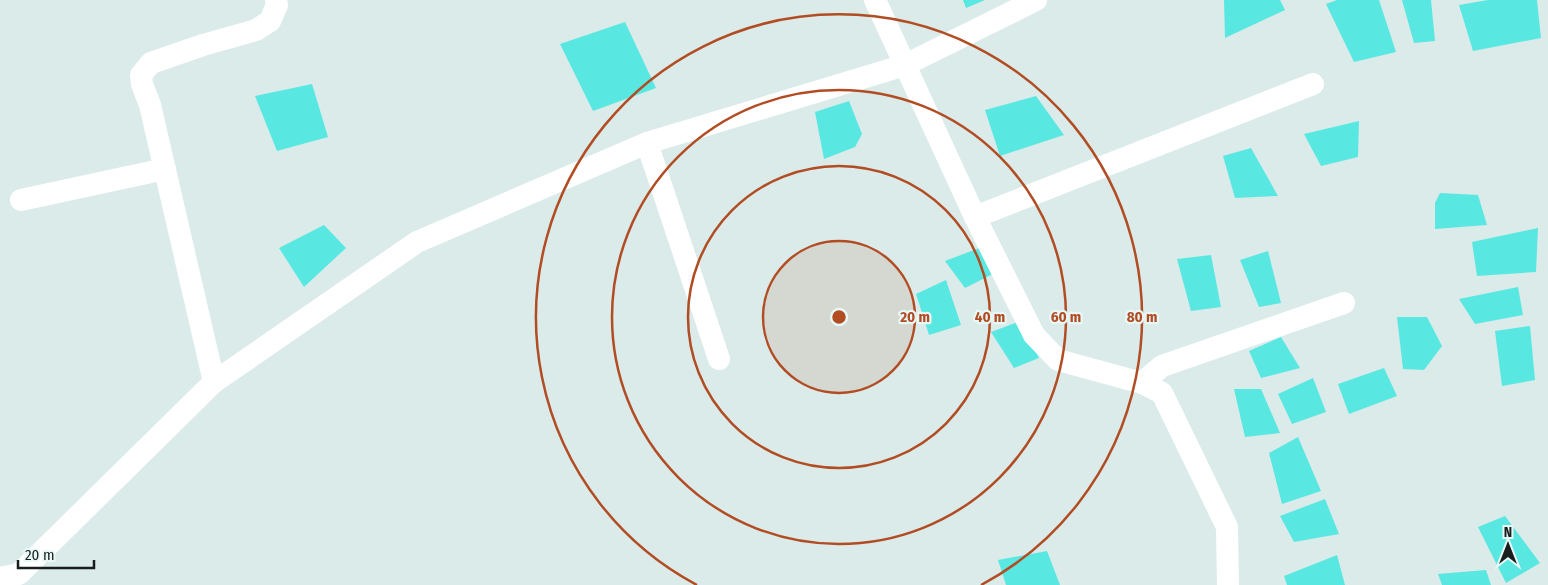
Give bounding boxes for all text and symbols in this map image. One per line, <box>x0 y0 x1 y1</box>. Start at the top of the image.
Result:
centre of rings <box>830 308 848 326</box>
text: 20 m <box>899 308 930 326</box>
text: 40 m <box>975 308 1005 326</box>
text: 60 m <box>1051 308 1081 326</box>
text: 80 m <box>1127 308 1157 326</box>
north arrow <box>1483 520 1533 570</box>
text: N <box>1504 524 1512 541</box>
scale bar <box>18 538 94 570</box>
text: 20 m <box>25 546 55 564</box>

